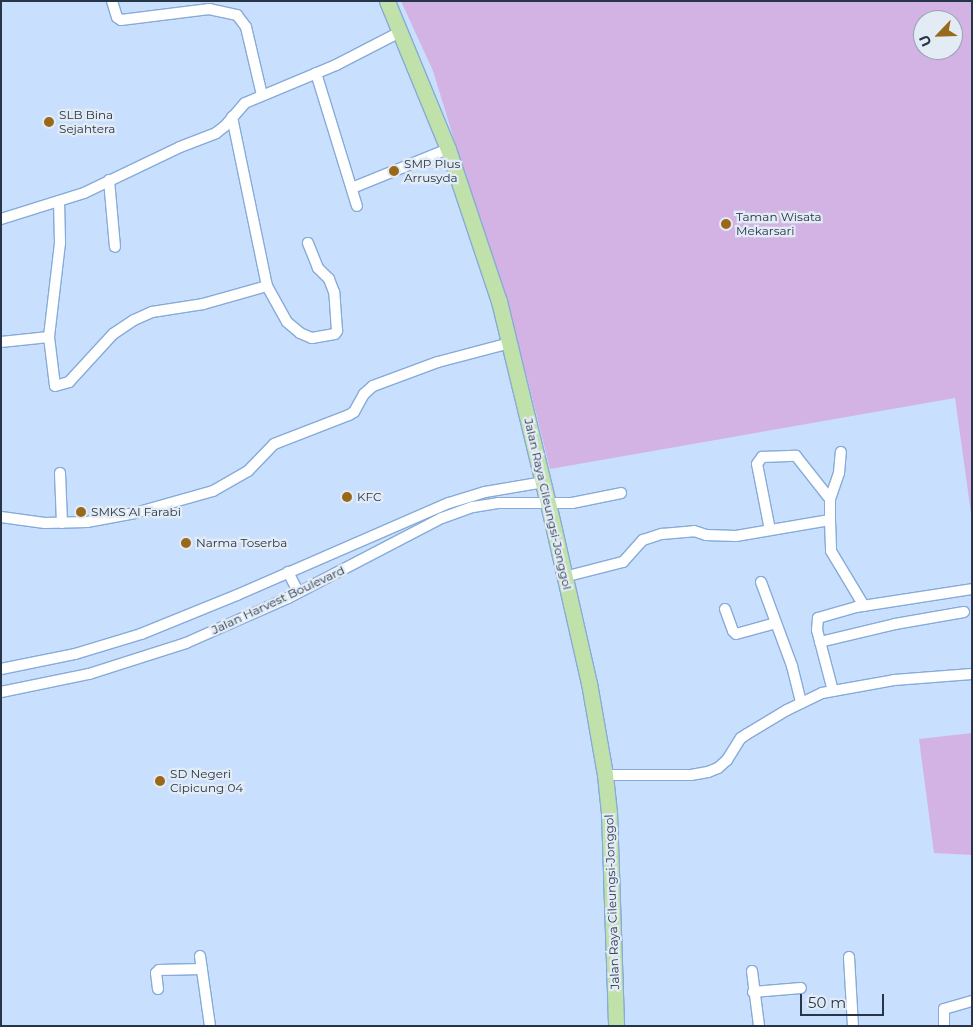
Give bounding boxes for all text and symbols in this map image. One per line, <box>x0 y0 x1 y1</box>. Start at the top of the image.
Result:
north arrow <box>913 10 963 60</box>
text: U <box>915 32 936 49</box>
place label: SLB Bina Sejahtera <box>59 108 115 136</box>
marker: SLB Bina Sejahtera <box>43 116 55 128</box>
place label: SMP Plus Arrusyda <box>404 157 460 185</box>
marker: SMP Plus Arrusyda <box>388 165 400 177</box>
place label: Taman Wisata Mekarsari <box>736 210 822 238</box>
marker: Taman Wisata Mekarsari <box>720 218 732 230</box>
street label: Jalan Raya Cileungsi-Jonggol <box>521 417 575 591</box>
place label: KFC <box>357 490 382 504</box>
marker: KFC <box>341 491 353 503</box>
place label: SMKS Al Farabi <box>91 505 181 519</box>
marker: SMKS Al Farabi <box>75 506 87 518</box>
place label: Narma Toserba <box>196 536 287 550</box>
marker: Narma Toserba <box>180 537 192 549</box>
street label: Jalan Harvest Boulevard <box>209 563 347 637</box>
place label: SD Negeri Cipicung 04 <box>170 767 243 795</box>
marker: SD Negeri Cipicung 04 <box>154 775 166 787</box>
street label: Jalan Raya Cileungsi-Jonggol <box>602 814 622 990</box>
scale bar <box>803 984 887 1016</box>
text: 50 m <box>808 993 846 1012</box>

